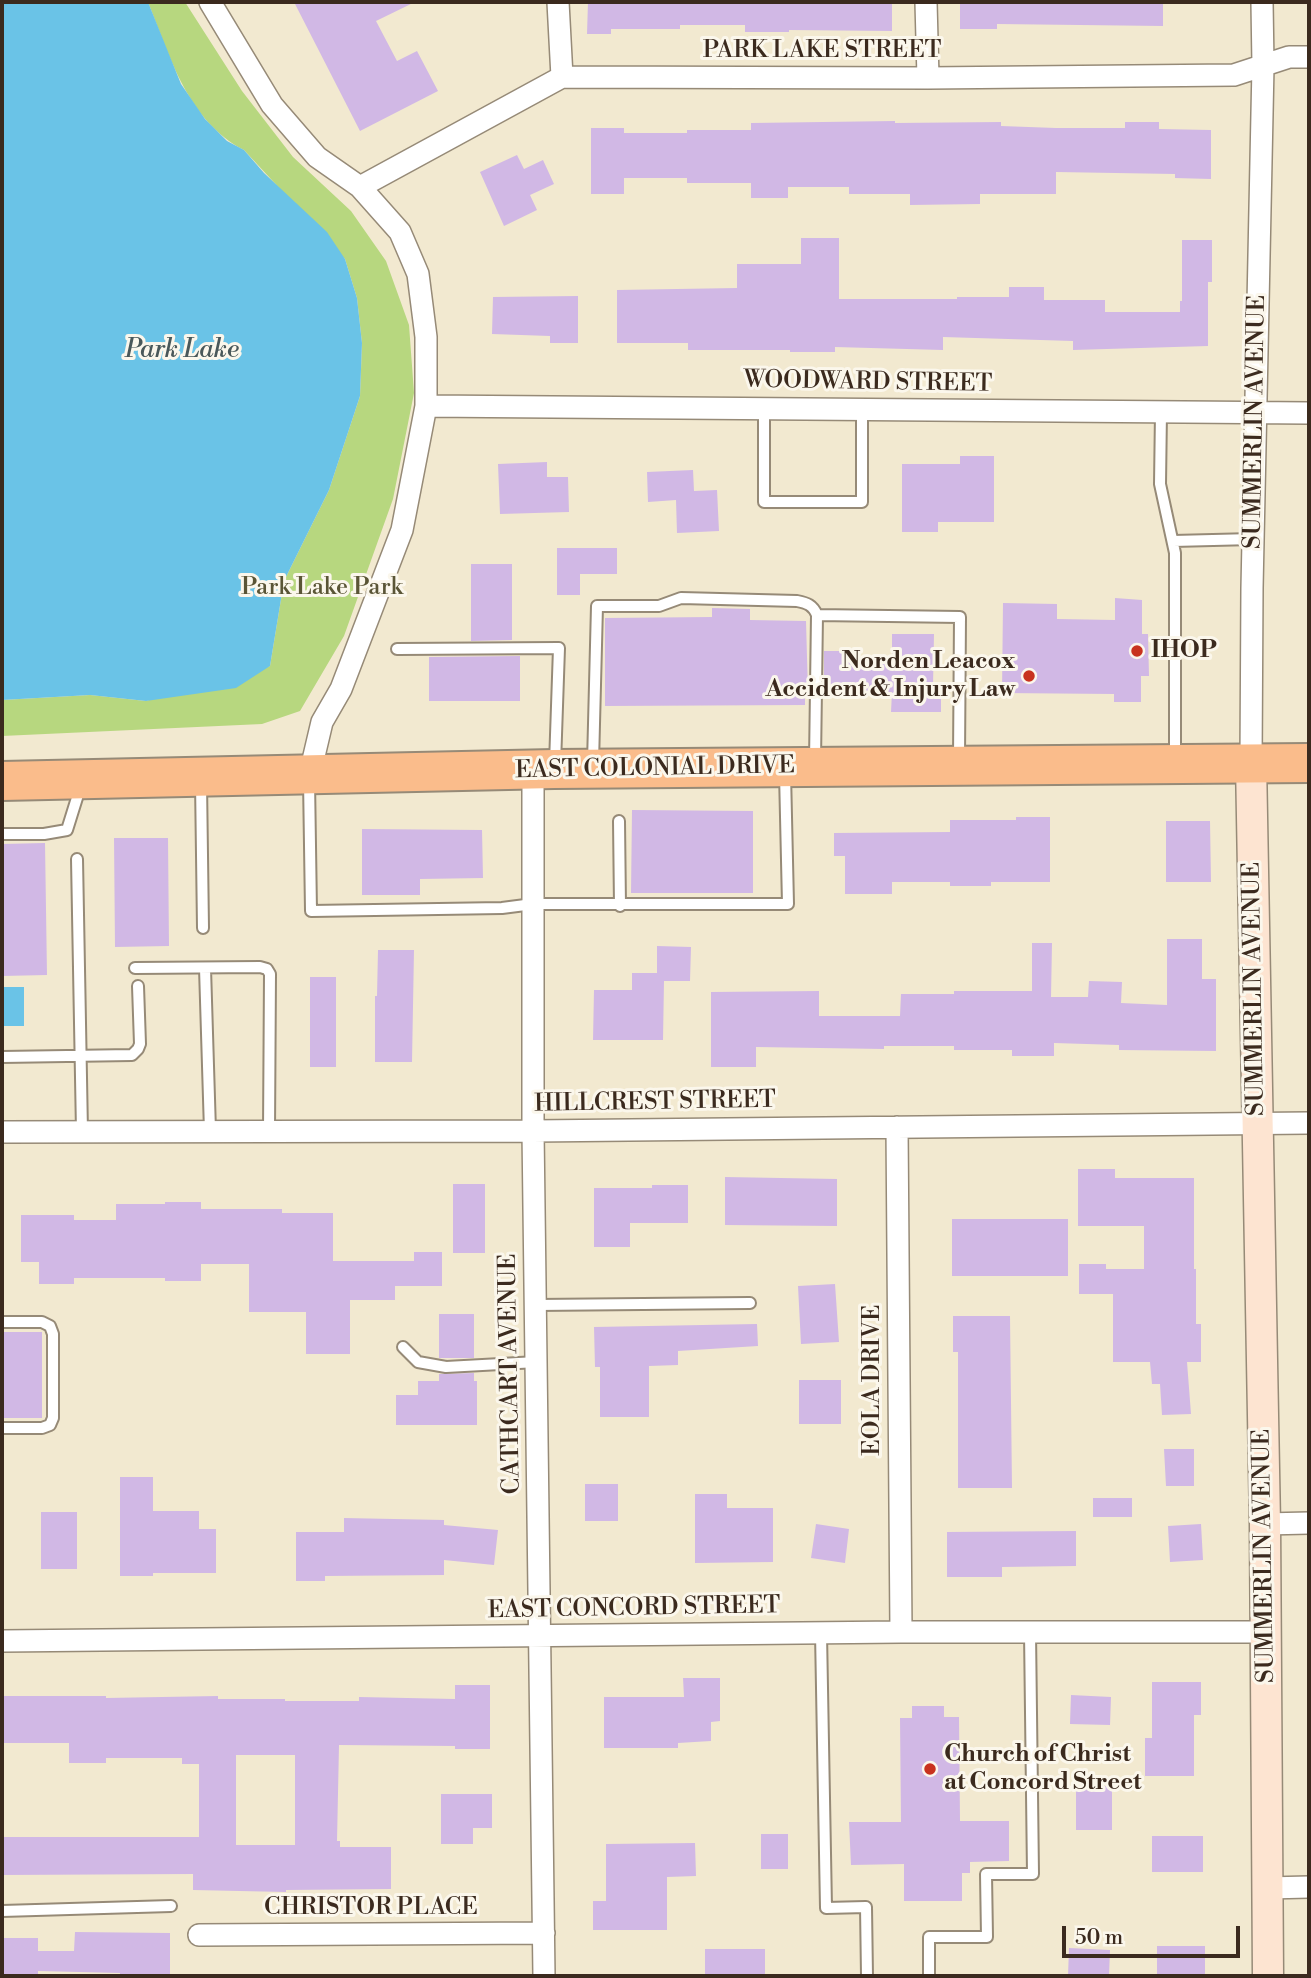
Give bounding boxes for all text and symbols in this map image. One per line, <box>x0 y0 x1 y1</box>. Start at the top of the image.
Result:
street label: PARK LAKE STREET <box>703 37 941 65</box>
street label: SUMMERLIN AVENUE <box>1239 295 1273 549</box>
water label: Park Lake <box>125 335 239 367</box>
street label: WOODWARD STREET <box>743 366 993 400</box>
park label: Park Lake Park <box>241 574 403 602</box>
place label: IHOP <box>1151 637 1217 665</box>
marker: IHOP <box>1129 643 1145 659</box>
place label: Norden Leacox Accident & Injury Law <box>766 648 1015 704</box>
marker: Norden Leacox Accident & Injury Law <box>1021 668 1037 684</box>
street label: EAST COLONIAL DRIVE <box>515 752 795 786</box>
street label: SUMMERLIN AVENUE <box>1238 862 1272 1116</box>
street label: HILLCREST STREET <box>534 1086 776 1120</box>
street label: CATHCART AVENUE <box>495 1253 527 1495</box>
street label: EOLA DRIVE <box>859 1304 887 1456</box>
street label: SUMMERLIN AVENUE <box>1248 1429 1282 1683</box>
street label: EAST CONCORD STREET <box>487 1592 781 1626</box>
place label: Church of Christ at Concord Street <box>944 1741 1142 1797</box>
marker: Church of Christ at Concord Street <box>922 1761 938 1777</box>
street label: CHRISTOR PLACE <box>264 1894 478 1922</box>
scale bar <box>1066 1912 1244 1956</box>
text: 50 m <box>1075 1925 1123 1951</box>

